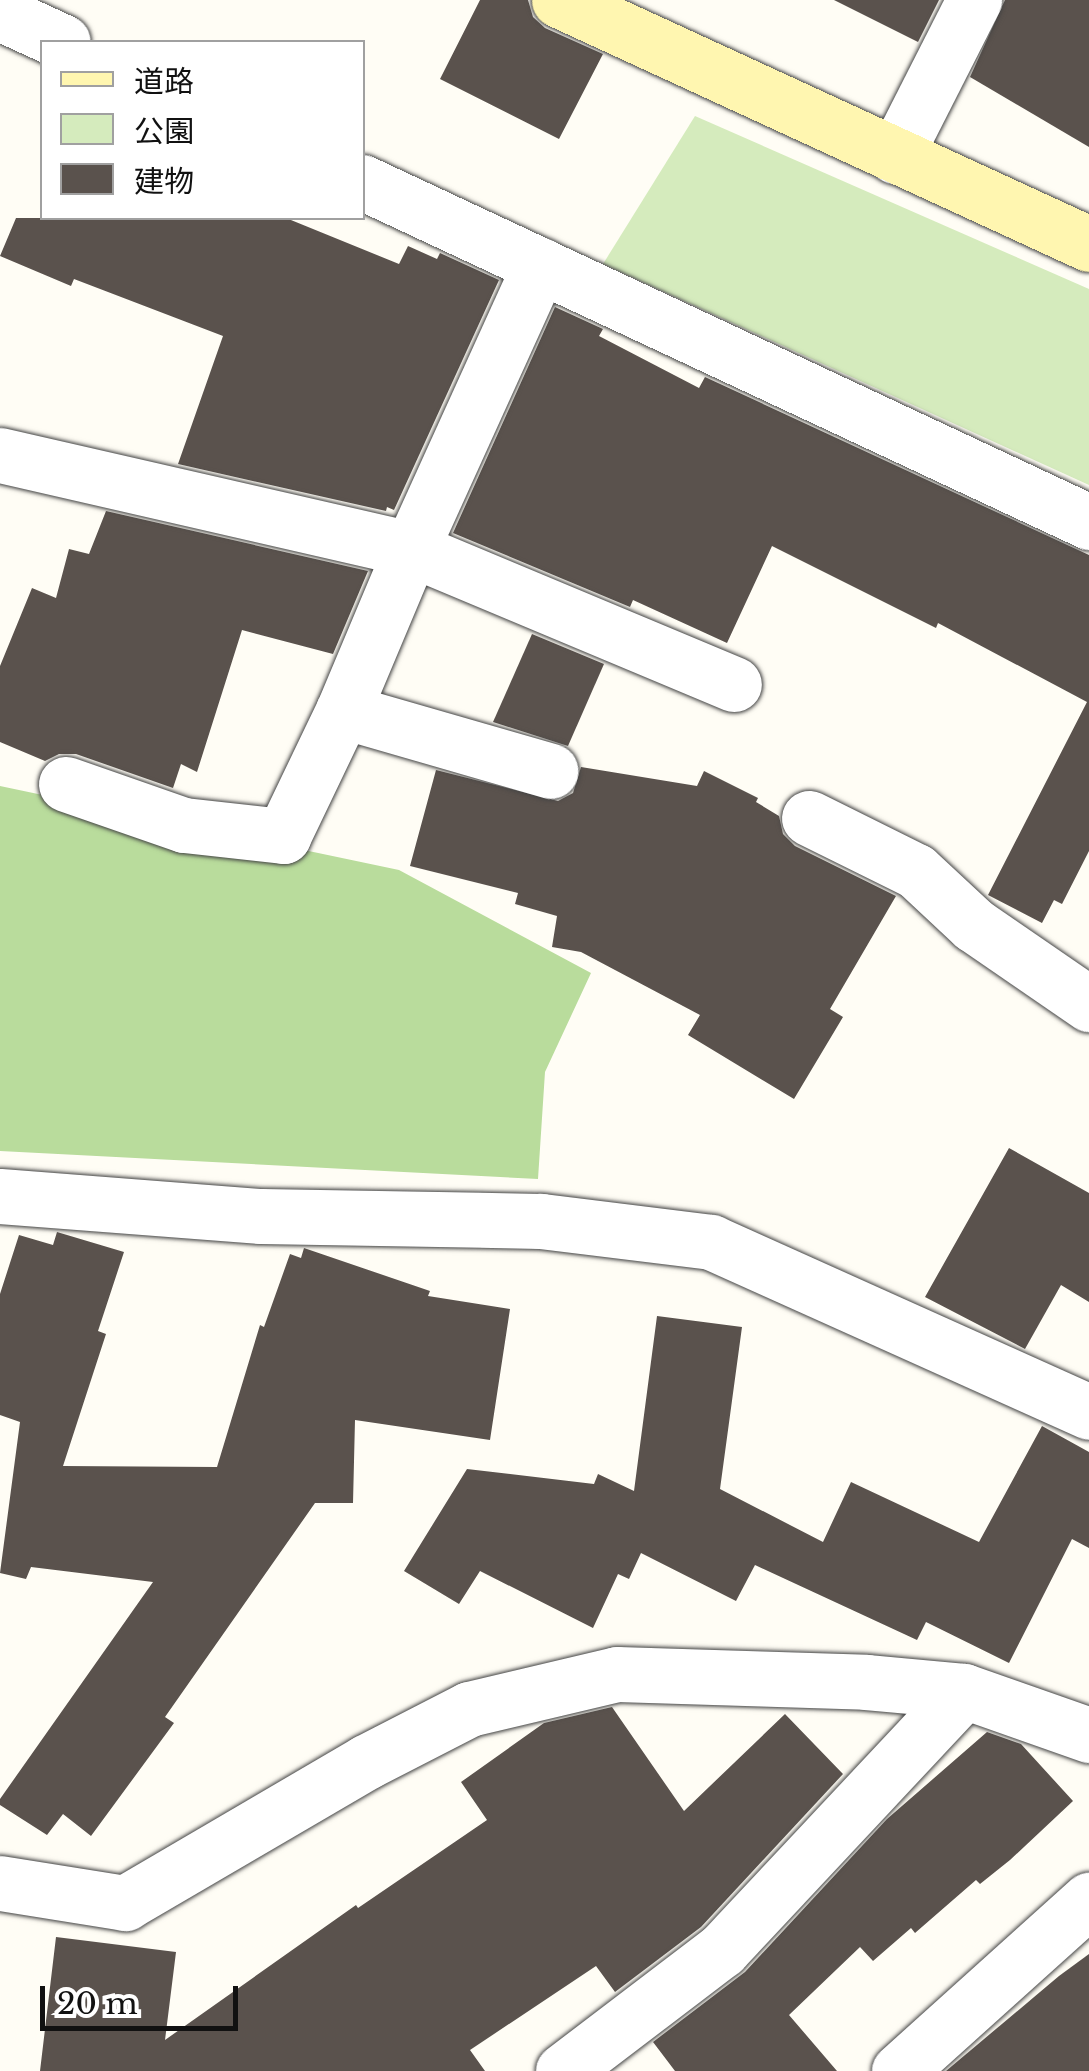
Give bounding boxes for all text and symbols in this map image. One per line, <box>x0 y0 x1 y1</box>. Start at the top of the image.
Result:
legend <box>40 40 365 220</box>
text: 道路 <box>134 63 194 100</box>
text: 公園 <box>134 113 194 150</box>
text: 建物 <box>134 163 194 200</box>
scale bar <box>45 1966 242 2028</box>
text: 20 m <box>57 1985 138 2022</box>

